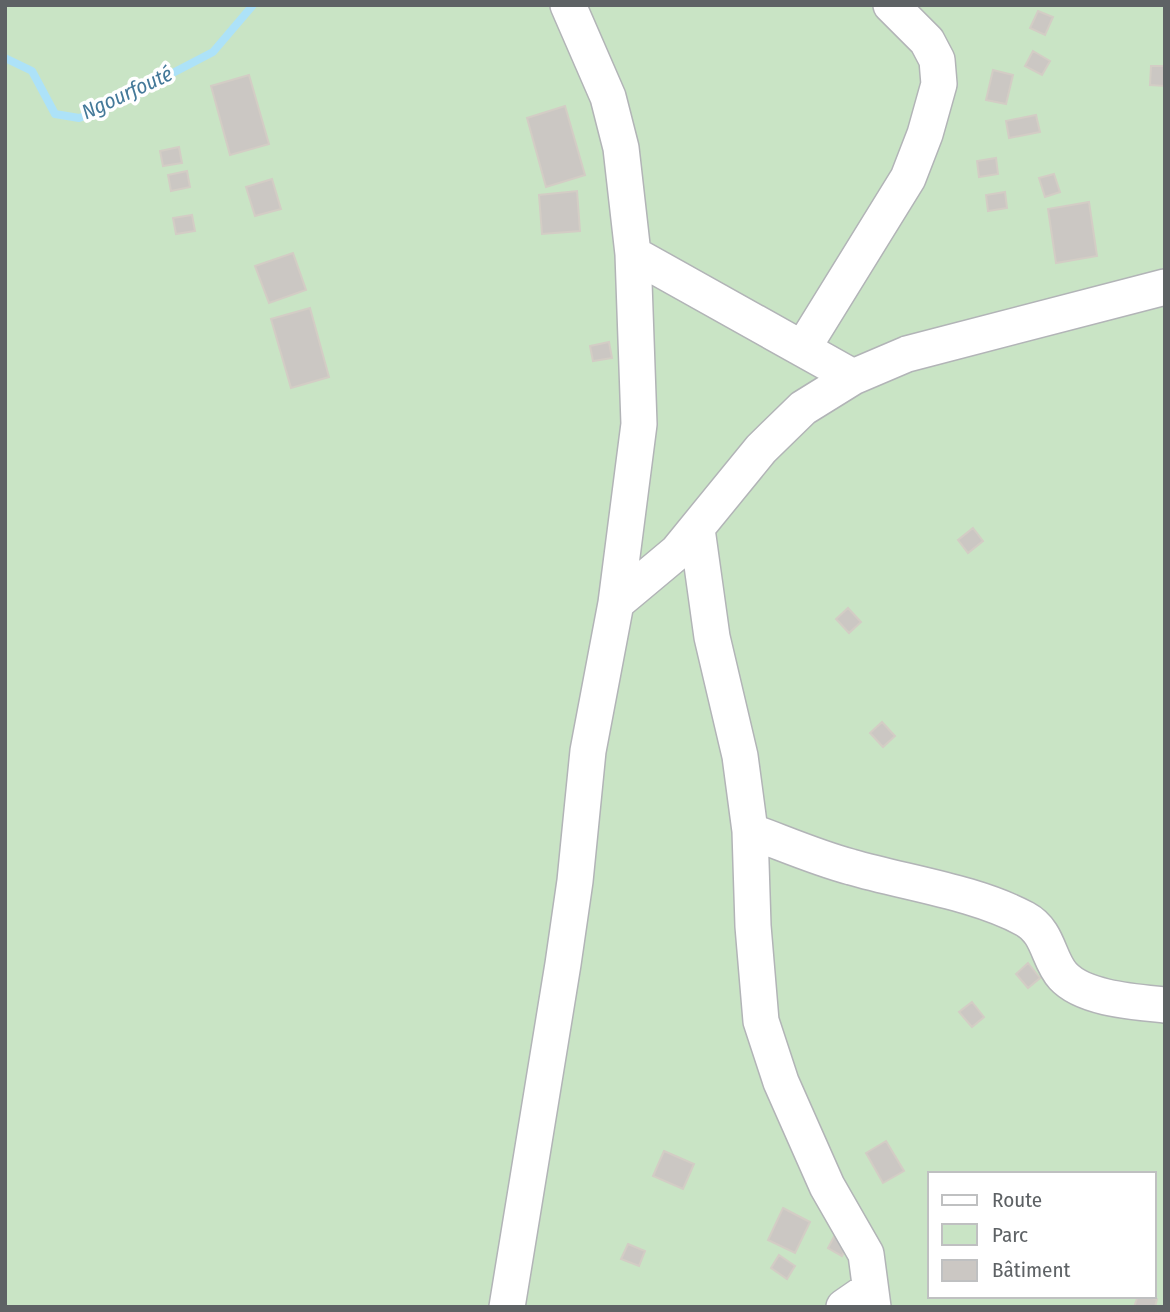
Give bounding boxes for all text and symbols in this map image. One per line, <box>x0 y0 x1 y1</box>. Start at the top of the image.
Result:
water label: Ngourfouté <box>77 61 177 125</box>
legend <box>928 1172 1156 1298</box>
text: Route <box>992 1187 1042 1213</box>
text: Parc <box>992 1222 1028 1248</box>
text: Bâtiment <box>992 1257 1071 1283</box>

